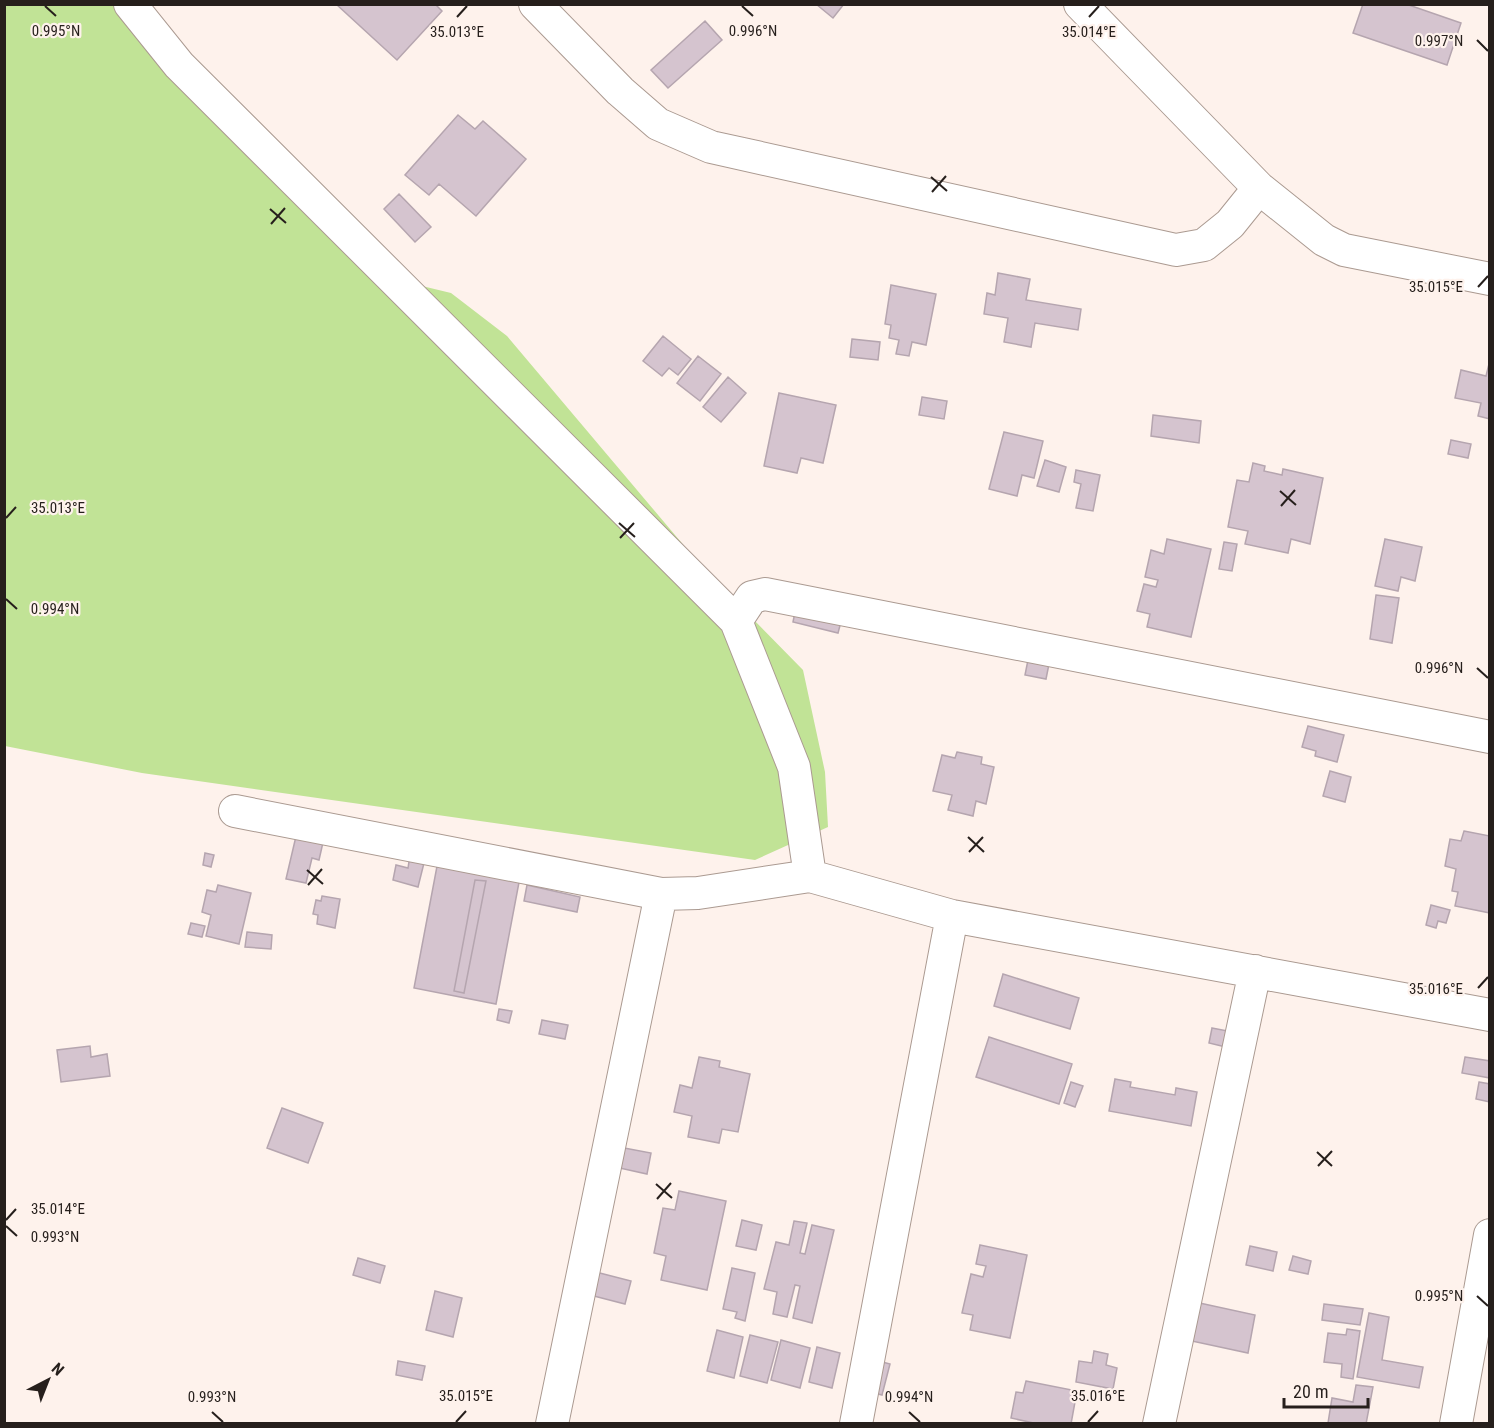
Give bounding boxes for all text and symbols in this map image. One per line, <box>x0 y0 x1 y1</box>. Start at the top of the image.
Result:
text: 0.995°N <box>32 22 80 40</box>
text: 0.996°N <box>729 22 777 40</box>
text: 35.013°E <box>430 23 484 41</box>
text: 35.014°E <box>1062 23 1116 41</box>
text: 0.997°N <box>1415 32 1463 50</box>
text: 35.015°E <box>1409 278 1463 296</box>
text: 35.013°E <box>31 499 85 517</box>
text: 0.994°N <box>31 600 79 618</box>
text: 0.996°N <box>1415 659 1463 677</box>
text: 35.016°E <box>1409 980 1463 998</box>
text: 35.014°E <box>31 1200 85 1218</box>
text: 0.993°N <box>31 1228 79 1246</box>
text: 0.995°N <box>1415 1287 1463 1305</box>
north arrow <box>18 1350 78 1410</box>
text: N <box>48 1359 68 1380</box>
scale bar <box>1284 1371 1368 1409</box>
text: 20 m <box>1293 1381 1328 1402</box>
text: 35.015°E <box>439 1387 493 1405</box>
text: 35.016°E <box>1071 1387 1125 1405</box>
text: 0.993°N <box>188 1388 236 1406</box>
text: 0.994°N <box>885 1388 933 1406</box>

